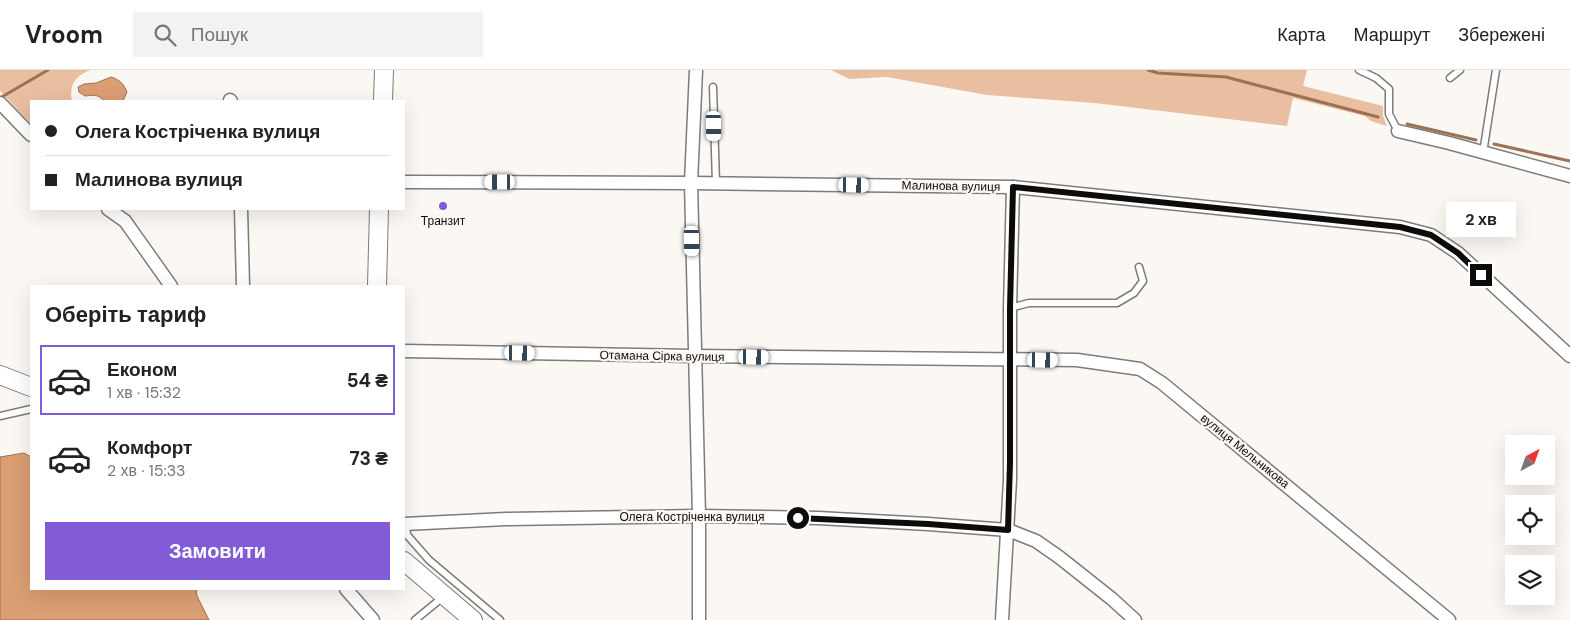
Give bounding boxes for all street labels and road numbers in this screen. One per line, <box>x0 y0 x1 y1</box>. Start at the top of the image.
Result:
street label: Малинова вулиця <box>901 177 1001 195</box>
street label: Отамана Сірка вулиця <box>599 347 725 365</box>
street label: вулиця Мельникова <box>1197 410 1293 492</box>
street label: Олега Костріченка вулиця <box>619 509 765 525</box>

